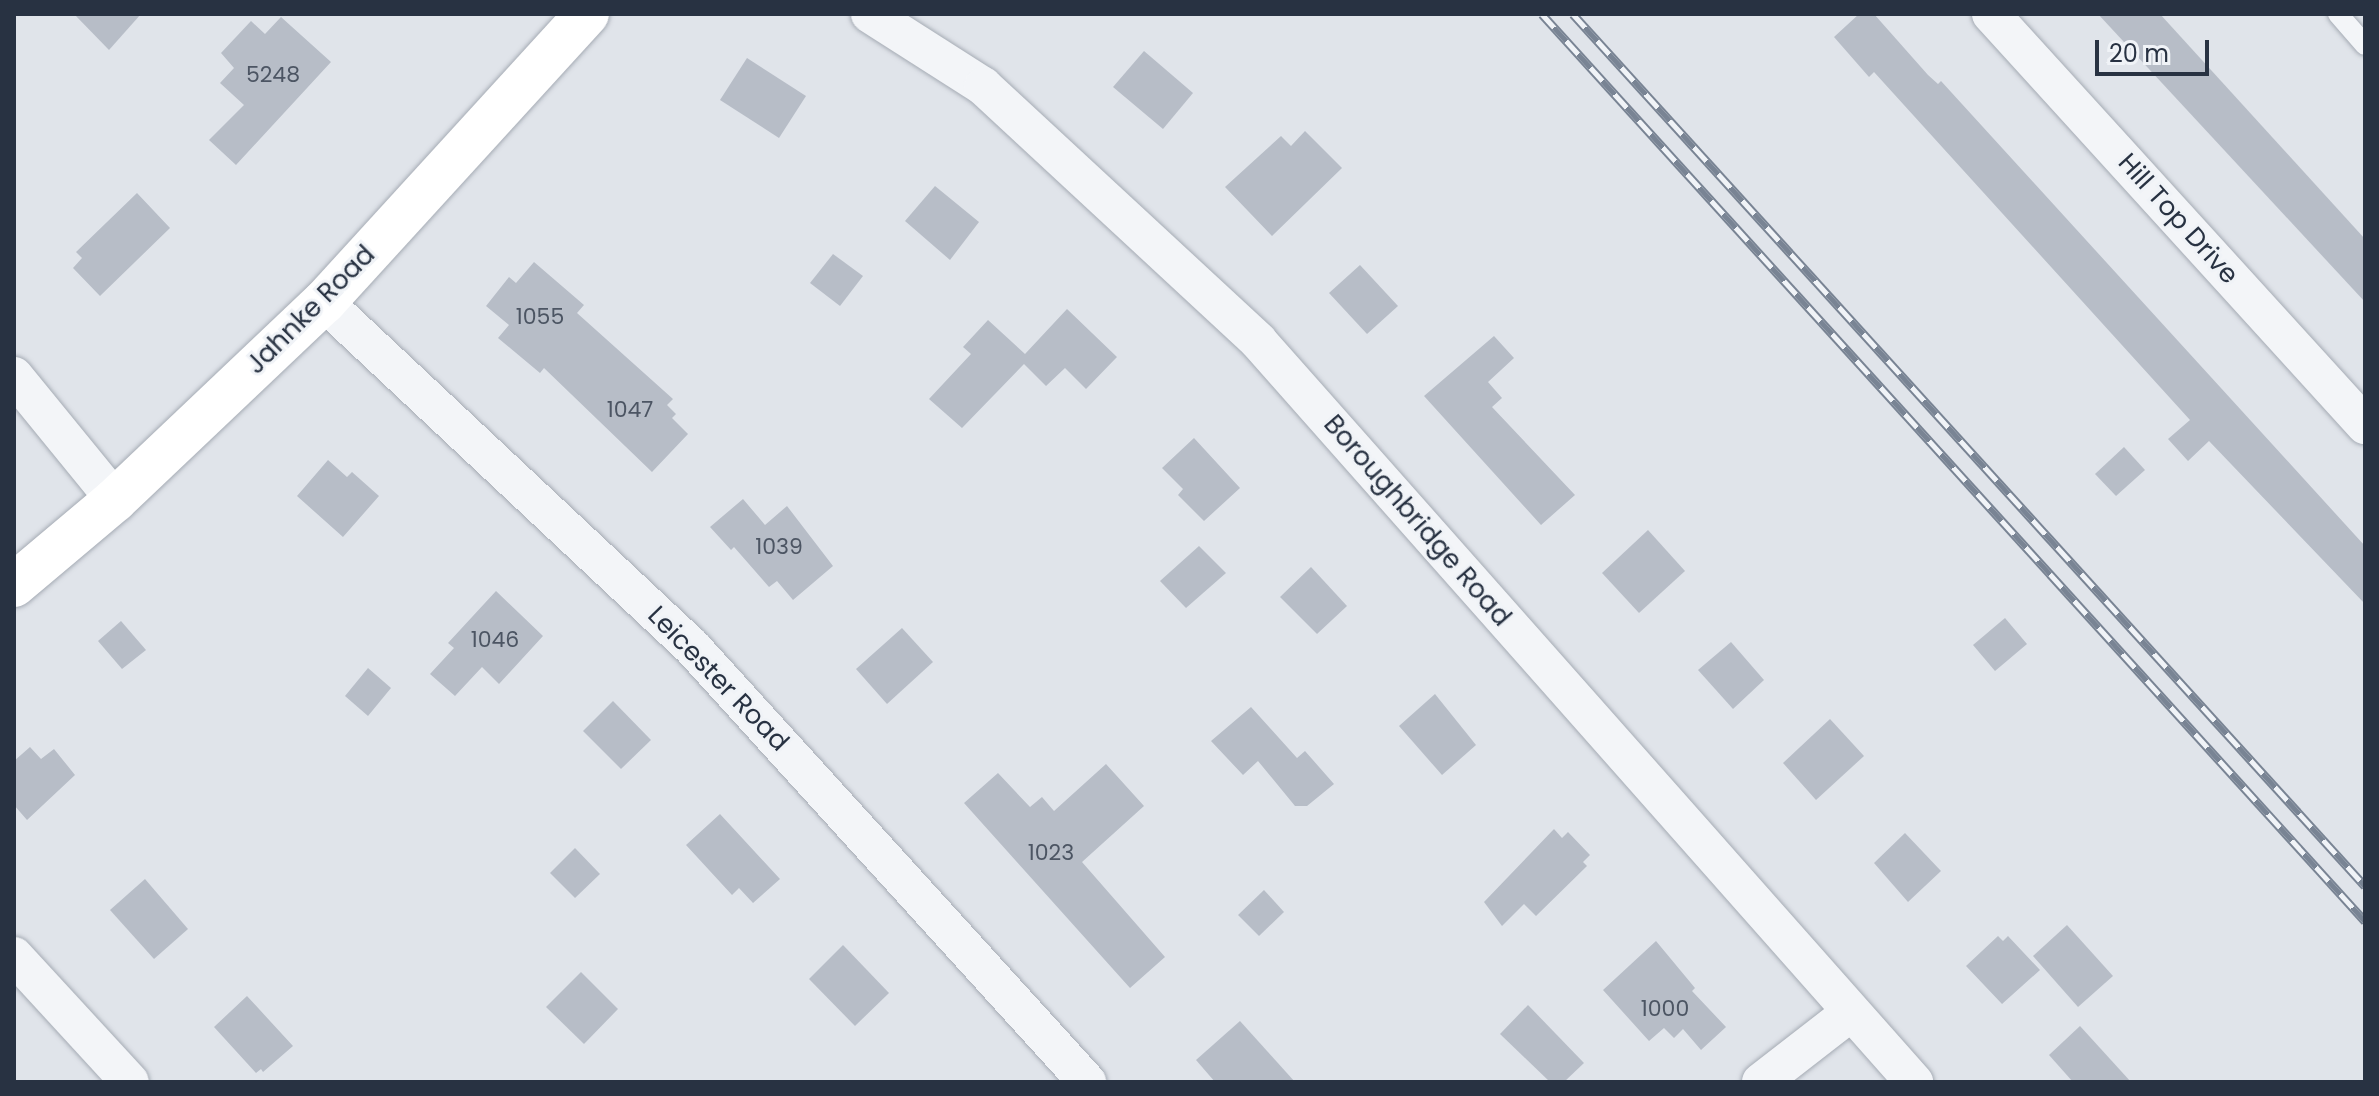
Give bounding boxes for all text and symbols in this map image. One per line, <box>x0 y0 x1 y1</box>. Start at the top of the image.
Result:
scale bar <box>2099 24 2213 74</box>
text: 20 m <box>2109 37 2169 70</box>
house number: 5248 <box>246 62 300 88</box>
street label: Hill Top Drive <box>2111 147 2245 291</box>
street label: Jahnke Road <box>240 239 382 381</box>
house number: 1055 <box>516 304 564 330</box>
house number: 1047 <box>607 397 653 423</box>
street label: Boroughbridge Road <box>1317 409 1517 633</box>
house number: 1039 <box>755 534 803 560</box>
street label: Leicester Road <box>641 600 795 758</box>
house number: 1046 <box>471 627 519 653</box>
house number: 1023 <box>1028 840 1074 866</box>
house number: 1000 <box>1641 996 1689 1022</box>

